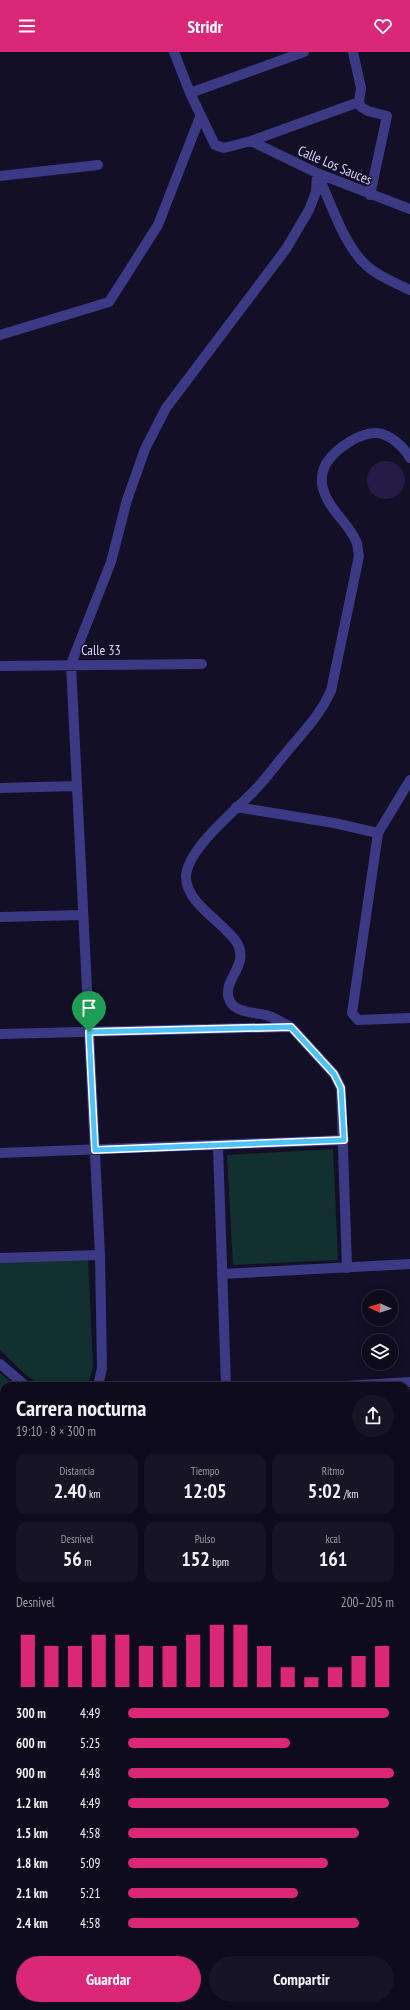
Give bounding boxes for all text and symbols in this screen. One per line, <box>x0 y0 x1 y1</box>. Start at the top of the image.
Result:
icon: menu <box>16 15 38 37</box>
text: Stridr <box>187 15 223 38</box>
icon: heart <box>372 15 394 37</box>
street label: Calle Los Sauces <box>295 141 375 189</box>
street label: Calle 33 <box>81 641 121 659</box>
pin <box>72 991 106 1032</box>
icon: arrive <box>78 997 100 1019</box>
north arrow <box>362 1290 398 1326</box>
map controls <box>362 1290 398 1370</box>
button: layers <box>362 1334 398 1370</box>
text: Carrera nocturna <box>16 1394 146 1422</box>
button: share <box>352 1395 394 1437</box>
text: 19:10 · 8 × 300 m <box>16 1423 96 1440</box>
text: Distancia <box>60 1464 94 1478</box>
text: Tiempo <box>191 1464 219 1478</box>
text: Ritmo <box>322 1464 344 1478</box>
text: 2.40 <box>54 1478 87 1504</box>
text: 12:05 <box>183 1478 227 1504</box>
text: 5:02 <box>308 1478 341 1504</box>
text: km <box>87 1487 100 1501</box>
text: /km <box>341 1487 358 1501</box>
text: Desnivel <box>61 1532 93 1546</box>
text: Pulso <box>195 1532 215 1546</box>
text: kcal <box>325 1532 341 1546</box>
text: 56 <box>63 1546 82 1572</box>
text: 152 <box>181 1546 210 1572</box>
text: 161 <box>319 1546 347 1572</box>
text: m <box>82 1555 91 1569</box>
text: bpm <box>210 1555 229 1569</box>
text: Desnivel <box>16 1594 55 1611</box>
text: 200–205 m <box>341 1594 394 1611</box>
text: 300 m <box>16 1705 46 1722</box>
text: 4:49 <box>80 1705 100 1722</box>
text: 600 m <box>16 1735 46 1752</box>
text: 5:25 <box>80 1735 100 1752</box>
text: 900 m <box>16 1765 46 1782</box>
text: 4:48 <box>80 1765 100 1782</box>
text: 1.2 km <box>16 1795 48 1812</box>
text: 4:49 <box>80 1795 100 1812</box>
text: 1.5 km <box>16 1825 48 1842</box>
text: 4:58 <box>80 1825 100 1842</box>
text: 1.8 km <box>16 1855 48 1872</box>
text: 5:09 <box>80 1855 100 1872</box>
text: 2.1 km <box>16 1885 48 1902</box>
text: 5:21 <box>80 1885 100 1902</box>
text: 2.4 km <box>16 1915 48 1932</box>
text: 4:58 <box>80 1915 100 1932</box>
button: Guardar <box>16 1956 201 2002</box>
button: Compartir <box>209 1956 394 2002</box>

